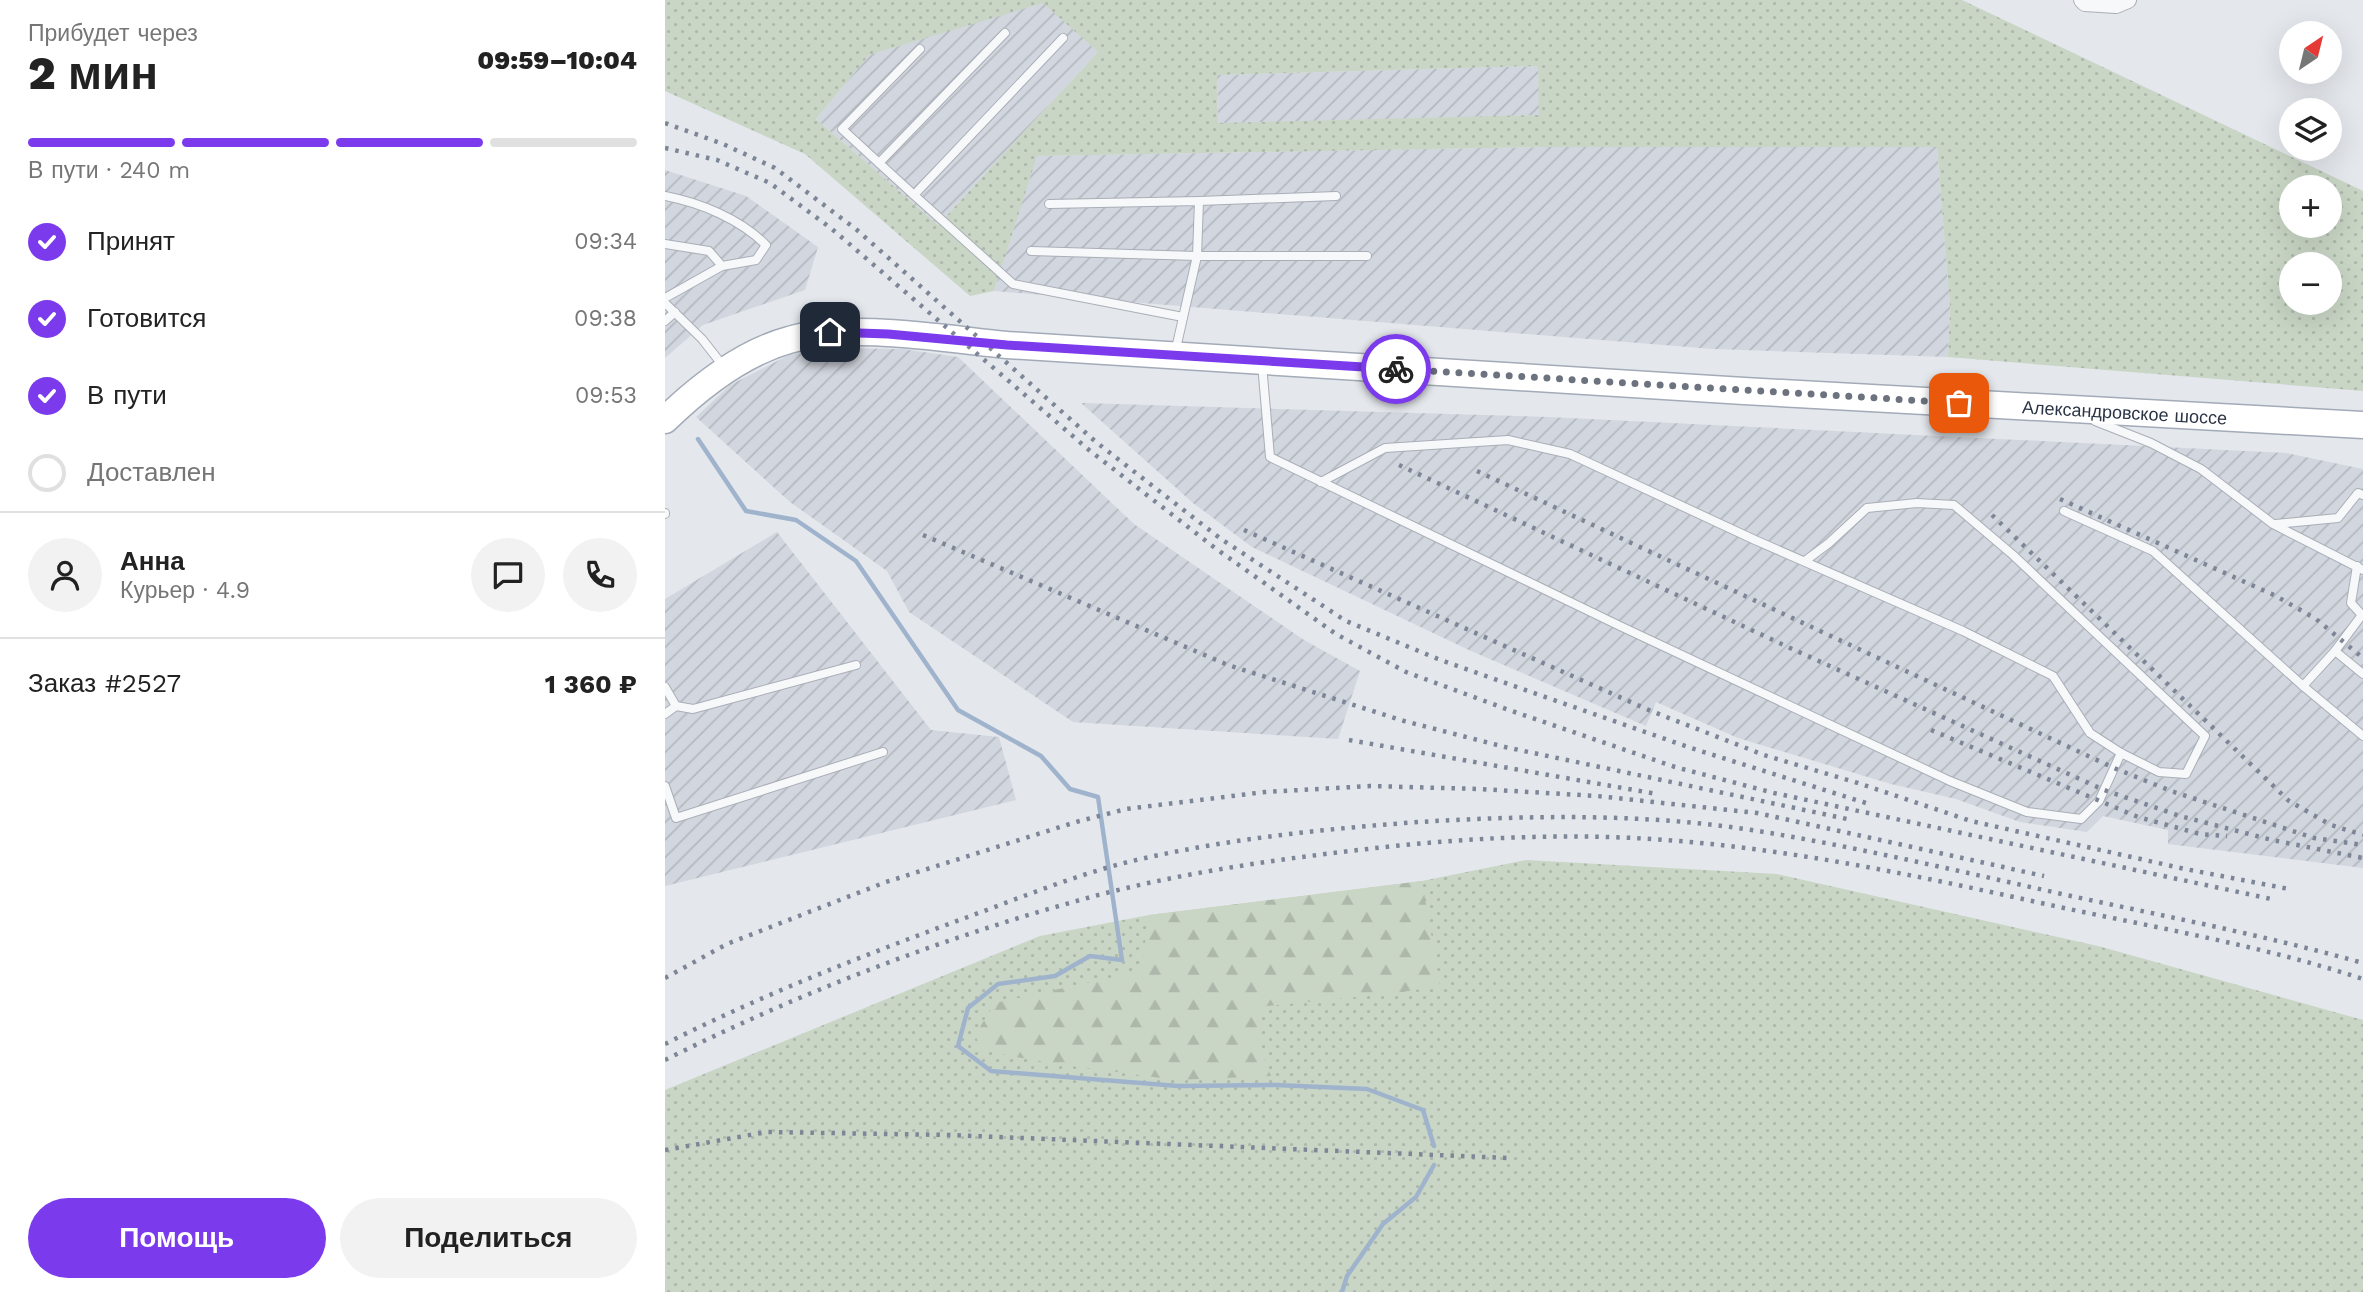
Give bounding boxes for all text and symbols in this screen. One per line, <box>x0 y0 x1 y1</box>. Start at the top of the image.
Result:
text: Прибудет через <box>28 20 198 47</box>
north arrow <box>2279 21 2341 84</box>
map controls <box>2279 21 2342 315</box>
text: 09:59–10:04 <box>477 45 637 75</box>
text: 2 мин <box>28 46 158 100</box>
button: layers <box>2279 98 2342 161</box>
text: В пути · 240 m <box>28 157 190 184</box>
button: + <box>2279 175 2342 238</box>
icon: check <box>28 223 66 261</box>
text: Принят <box>87 226 175 256</box>
text: 09:34 <box>574 228 637 255</box>
button: − <box>2279 252 2342 315</box>
icon: check <box>28 300 66 338</box>
pin <box>800 302 860 362</box>
text: Готовится <box>87 303 206 333</box>
text: 09:38 <box>574 305 637 332</box>
icon: home <box>811 313 849 351</box>
courier <box>1361 334 1431 404</box>
icon: bike <box>1377 350 1415 388</box>
pin <box>1929 373 1989 433</box>
icon: check <box>28 377 66 415</box>
text: В пути <box>87 380 167 410</box>
text: 09:53 <box>575 382 637 409</box>
icon: bag <box>1940 384 1978 422</box>
street label: Александровское шоссе <box>2022 396 2228 428</box>
text: Доставлен <box>87 457 216 487</box>
button: person <box>28 538 102 612</box>
button: chat <box>471 538 545 612</box>
button: phone <box>563 538 637 612</box>
text: Анна <box>120 546 185 576</box>
text: Курьер · 4.9 <box>120 577 250 604</box>
text: Заказ #2527 <box>28 668 181 698</box>
text: 1 360 ₽ <box>545 669 637 699</box>
button: Помощь <box>28 1198 326 1278</box>
button: Поделиться <box>340 1198 637 1278</box>

